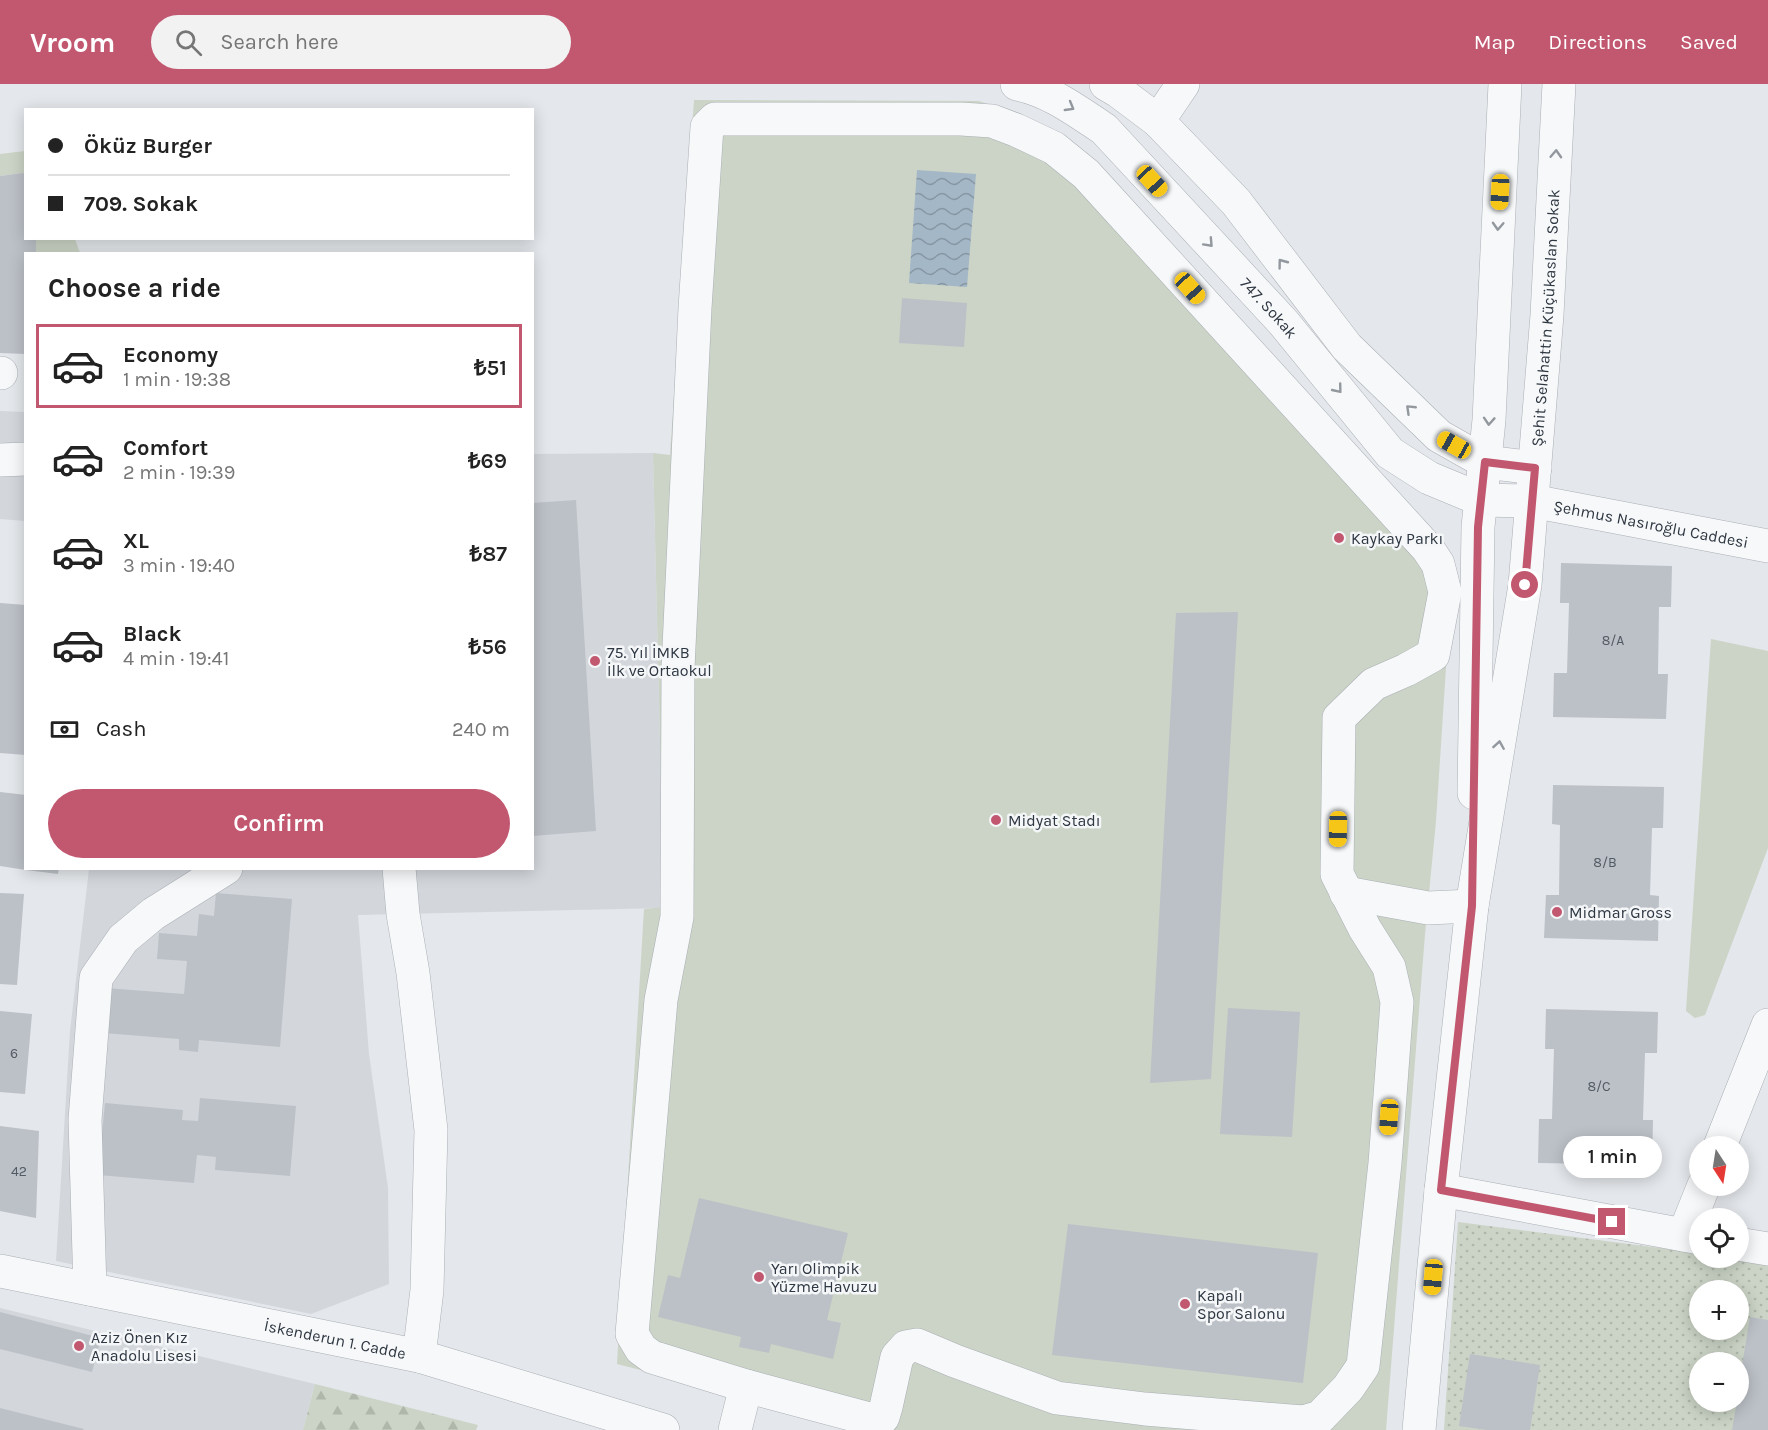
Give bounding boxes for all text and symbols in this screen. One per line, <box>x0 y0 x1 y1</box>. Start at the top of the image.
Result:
search box <box>151 15 571 69</box>
text: Vroom <box>30 26 115 59</box>
icon: search <box>172 26 205 59</box>
text: Search here <box>220 29 339 55</box>
text: Map <box>1474 30 1515 54</box>
text: Directions <box>1548 30 1647 54</box>
text: Saved <box>1680 30 1738 54</box>
one-way arrow <box>1064 100 1074 112</box>
text: Öküz Burger <box>84 133 212 159</box>
one-way arrow <box>1549 150 1562 159</box>
car <box>1133 162 1171 200</box>
car <box>1490 174 1510 210</box>
street label: Şehit Selahattin Küçükaslan Sokak <box>1527 189 1564 447</box>
text: 709. Sokak <box>84 191 198 217</box>
one-way arrow <box>1491 222 1504 231</box>
one-way arrow <box>1202 235 1213 246</box>
one-way arrow <box>1279 258 1290 269</box>
car <box>1171 269 1209 307</box>
text: Choose a ride <box>48 272 221 304</box>
street label: 747. Sokak <box>1236 273 1301 342</box>
icon: car <box>51 339 105 393</box>
text: Economy <box>123 342 218 368</box>
text: ₺51 <box>474 355 507 381</box>
text: 1 min · 19:38 <box>123 368 231 391</box>
one-way arrow <box>1331 382 1342 393</box>
one-way arrow <box>1407 405 1417 416</box>
one-way arrow <box>1482 417 1495 426</box>
car <box>1434 428 1474 462</box>
icon: car <box>51 432 105 486</box>
text: Comfort <box>123 435 208 461</box>
text: ₺69 <box>468 448 507 474</box>
text: 2 min · 19:39 <box>123 461 235 484</box>
street label: Şehmus Nasıroğlu Caddesi <box>1552 496 1750 552</box>
icon: car <box>51 525 105 579</box>
text: XL <box>123 528 149 554</box>
place label: Kaykay Parkı <box>1351 529 1443 548</box>
marker: Kaykay Parkı <box>1332 531 1346 545</box>
text: ₺87 <box>470 541 507 567</box>
text: 3 min · 19:40 <box>123 554 235 577</box>
route start <box>1511 571 1538 598</box>
icon: car <box>51 618 105 672</box>
text: Black <box>123 621 182 647</box>
house number: 8/A <box>1602 632 1624 649</box>
text: ₺56 <box>469 634 507 660</box>
place label: 75. Yıl İMKB İlk ve Ortaokul <box>607 643 712 680</box>
text: 4 min · 19:41 <box>123 647 229 670</box>
marker: 75. Yıl İMKB İlk ve Ortaokul <box>588 654 602 668</box>
icon: cash <box>48 713 81 746</box>
text: Cash <box>96 716 146 742</box>
text: 240 m <box>452 718 510 741</box>
one-way arrow <box>1492 740 1504 749</box>
button: Confirm <box>48 789 510 858</box>
place label: Midyat Stadı <box>1008 811 1101 830</box>
car <box>1329 811 1347 847</box>
marker: Midyat Stadı <box>989 813 1003 827</box>
house number: 8/B <box>1593 854 1617 871</box>
place label: Midmar Gross <box>1569 903 1672 922</box>
marker: Midmar Gross <box>1550 905 1564 919</box>
house number: 6 <box>10 1045 18 1062</box>
house number: 8/C <box>1587 1078 1611 1095</box>
car <box>1379 1098 1399 1136</box>
callout: 1 min <box>1562 1135 1662 1177</box>
north arrow <box>1689 1136 1749 1196</box>
map controls <box>1689 1136 1749 1412</box>
text: 1 min <box>1588 1145 1637 1168</box>
house number: 42 <box>11 1163 27 1180</box>
route end <box>1598 1208 1625 1235</box>
button: locate <box>1689 1208 1749 1268</box>
car <box>1422 1258 1444 1296</box>
place label: Yarı Olimpik Yüzme Havuzu <box>771 1259 877 1296</box>
marker: Yarı Olimpik Yüzme Havuzu <box>752 1270 766 1284</box>
button: + <box>1689 1280 1749 1340</box>
place label: Kapalı Spor Salonu <box>1197 1286 1285 1323</box>
marker: Kapalı Spor Salonu <box>1178 1297 1192 1311</box>
street label: İskenderun 1. Cadde <box>262 1316 408 1363</box>
place label: Aziz Önen Kız Anadolu Lisesi <box>91 1328 197 1365</box>
marker: Aziz Önen Kız Anadolu Lisesi <box>72 1339 86 1353</box>
button: − <box>1689 1352 1749 1412</box>

